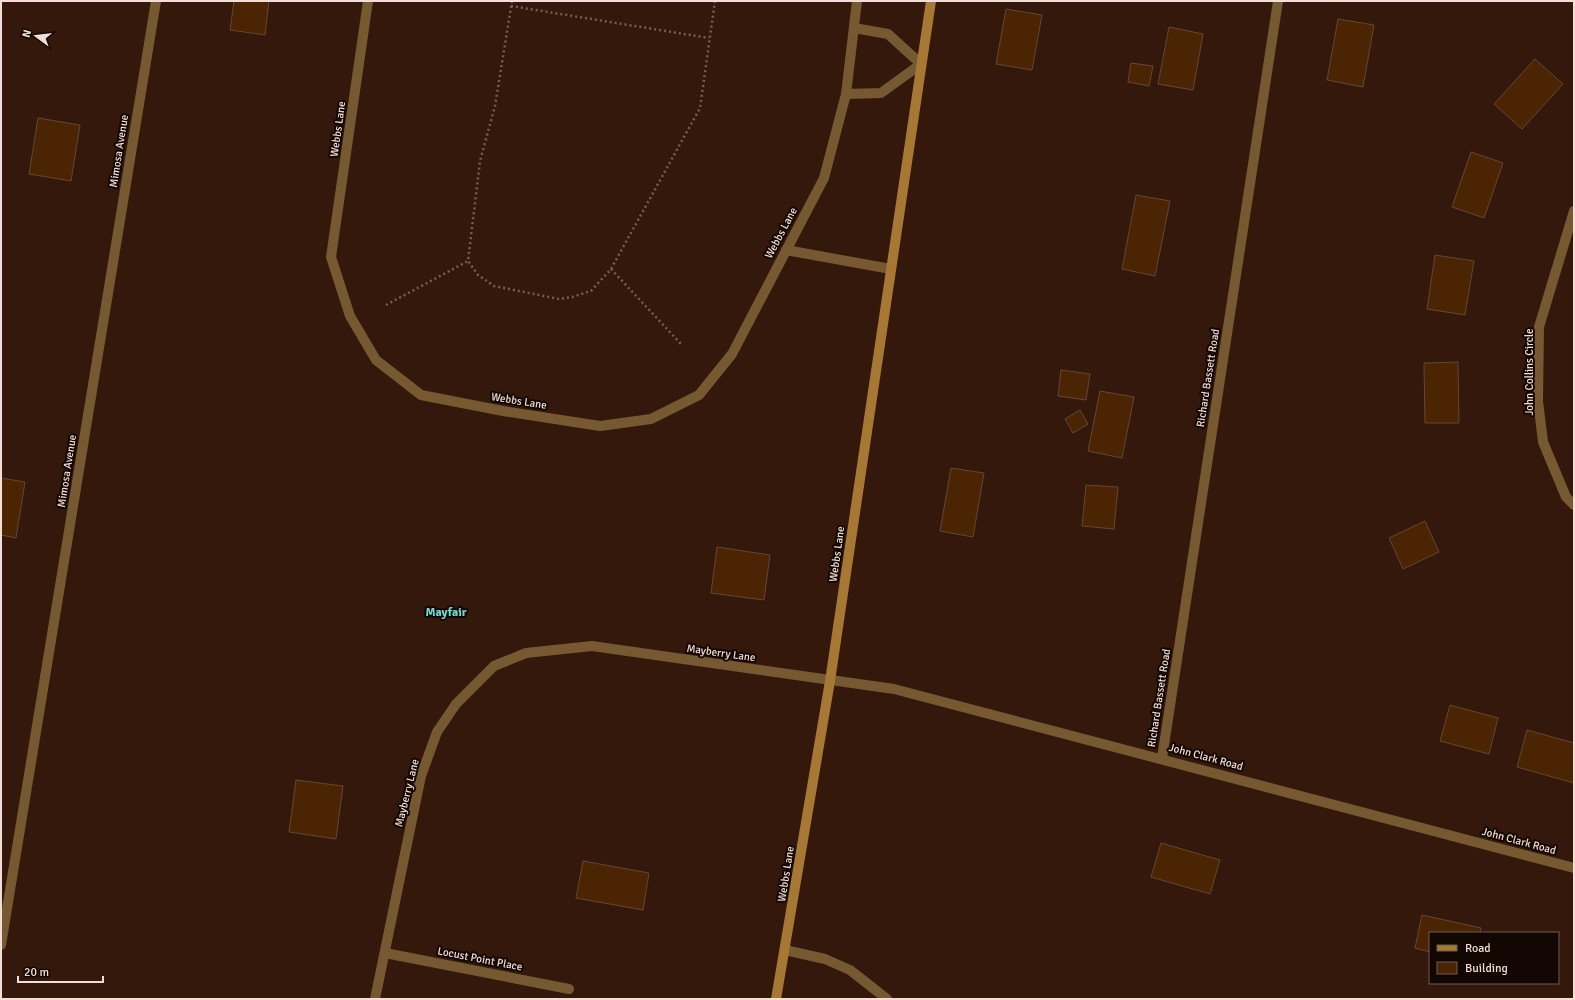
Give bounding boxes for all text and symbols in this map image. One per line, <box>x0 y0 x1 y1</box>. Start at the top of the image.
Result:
north arrow <box>16 16 56 56</box>
text: N <box>20 28 34 39</box>
street label: Webbs Lane <box>328 100 348 158</box>
street label: Mimosa Avenue <box>107 114 131 188</box>
street label: Webbs Lane <box>762 205 800 261</box>
street label: Richard Bassett Road <box>1194 328 1222 428</box>
street label: John Collins Circle <box>1523 328 1536 416</box>
street label: Webbs Lane <box>490 390 548 412</box>
street label: Mimosa Avenue <box>55 434 79 508</box>
street label: Webbs Lane <box>827 525 847 583</box>
district label: Mayfair <box>425 605 467 620</box>
street label: Mayberry Lane <box>686 642 756 664</box>
street label: Richard Bassett Road <box>1145 648 1173 748</box>
street label: John Clark Road <box>1168 741 1245 773</box>
street label: Mayberry Lane <box>392 758 422 828</box>
street label: John Clark Road <box>1481 825 1558 857</box>
street label: Webbs Lane <box>775 845 797 903</box>
legend <box>1429 932 1559 984</box>
text: Road <box>1465 941 1491 956</box>
street label: Locust Point Place <box>437 944 523 974</box>
scale bar <box>18 958 103 984</box>
text: Building <box>1465 961 1508 976</box>
text: 20 m <box>24 965 49 980</box>

